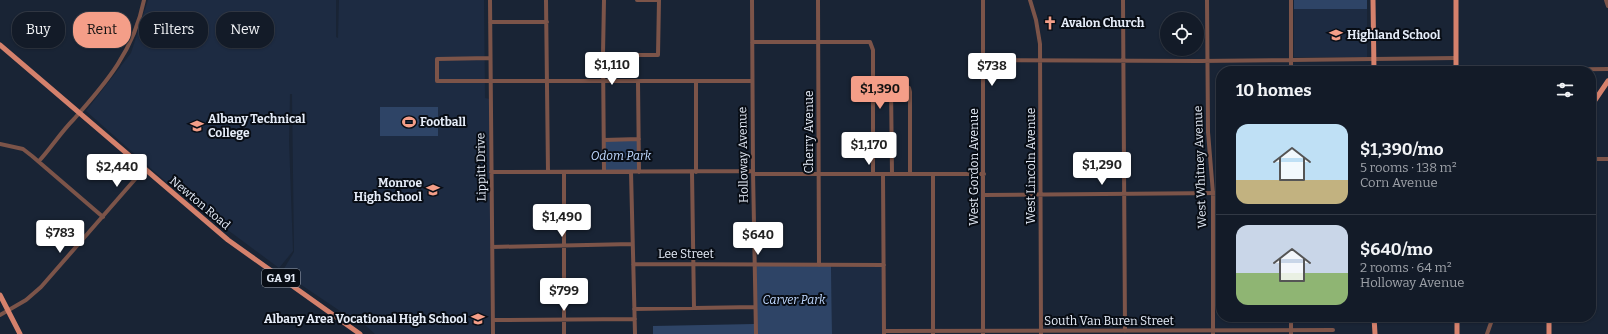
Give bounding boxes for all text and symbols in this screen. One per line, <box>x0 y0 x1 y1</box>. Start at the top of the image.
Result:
chip: Buy <box>12 12 65 48</box>
chip: Rent <box>73 12 131 48</box>
chip: Filters <box>139 12 208 48</box>
chip: New <box>216 12 274 48</box>
map controls <box>1160 12 1204 56</box>
button: locate <box>1160 12 1204 56</box>
church icon: Avalon Church <box>1042 15 1058 31</box>
place label: Avalon Church <box>1061 16 1145 30</box>
school or university icon: Highland School <box>1328 27 1344 43</box>
place label: Highland School <box>1347 28 1441 42</box>
pin: $1,110 <box>579 52 645 86</box>
pin: $738 <box>968 53 1016 87</box>
text: $1,110 <box>594 57 630 72</box>
text: $738 <box>977 58 1007 73</box>
pin: $1,390 <box>847 76 913 110</box>
icon: filters <box>1554 79 1576 101</box>
text: 10 homes <box>1236 80 1312 101</box>
text: $1,390 <box>860 81 900 96</box>
street label: Cherry Avenue <box>802 91 816 173</box>
street label: West Whitney Avenue <box>1191 105 1209 229</box>
street label: Holloway Avenue <box>735 107 751 203</box>
street label: West Gordon Avenue <box>967 108 981 226</box>
street label: West Lincoln Avenue <box>1024 108 1038 224</box>
place label: Albany Technical College <box>208 112 306 140</box>
sports icon: Football <box>401 114 417 130</box>
place label: Football <box>420 115 466 129</box>
school or university icon: Albany Technical College <box>189 118 205 134</box>
pin: $1,170 <box>836 132 902 166</box>
street label: Lippitt Drive <box>473 133 489 201</box>
text: $1,170 <box>851 137 887 152</box>
text: $1,390/mo <box>1360 139 1444 160</box>
icon: home <box>1268 140 1316 188</box>
park label: Odom Park <box>591 149 652 163</box>
pin: $1,290 <box>1069 152 1135 186</box>
pin: $2,440 <box>84 154 150 188</box>
text: $1,290 <box>1082 157 1122 172</box>
text: $2,440 <box>96 159 138 174</box>
text: 5 rooms · 138 m² <box>1360 160 1457 175</box>
street label: Newton Road <box>167 174 233 232</box>
text: Corn Avenue <box>1360 175 1438 190</box>
place label: Monroe High School <box>354 176 422 204</box>
school or university icon: Monroe High School <box>425 182 441 198</box>
pin: $1,490 <box>529 204 595 238</box>
text: $1,490 <box>542 209 582 224</box>
pin: $783 <box>36 220 84 254</box>
pin: $640 <box>734 222 782 256</box>
text: $783 <box>45 225 75 240</box>
text: $640 <box>742 227 774 242</box>
text: $640/mo <box>1360 239 1433 260</box>
icon: home <box>1268 241 1316 289</box>
street label: Lee Street <box>658 247 715 261</box>
text: 2 rooms · 64 m² <box>1360 260 1452 275</box>
road number: GA 91 <box>262 269 300 287</box>
text: Holloway Avenue <box>1360 275 1464 290</box>
pin: $799 <box>540 278 588 312</box>
text: $799 <box>549 283 579 298</box>
park label: Carver Park <box>762 293 826 307</box>
school or university icon: Albany Area Vocational High School <box>470 311 486 327</box>
place label: Albany Area Vocational High School <box>264 312 467 326</box>
street label: South Van Buren Street <box>1044 314 1175 328</box>

